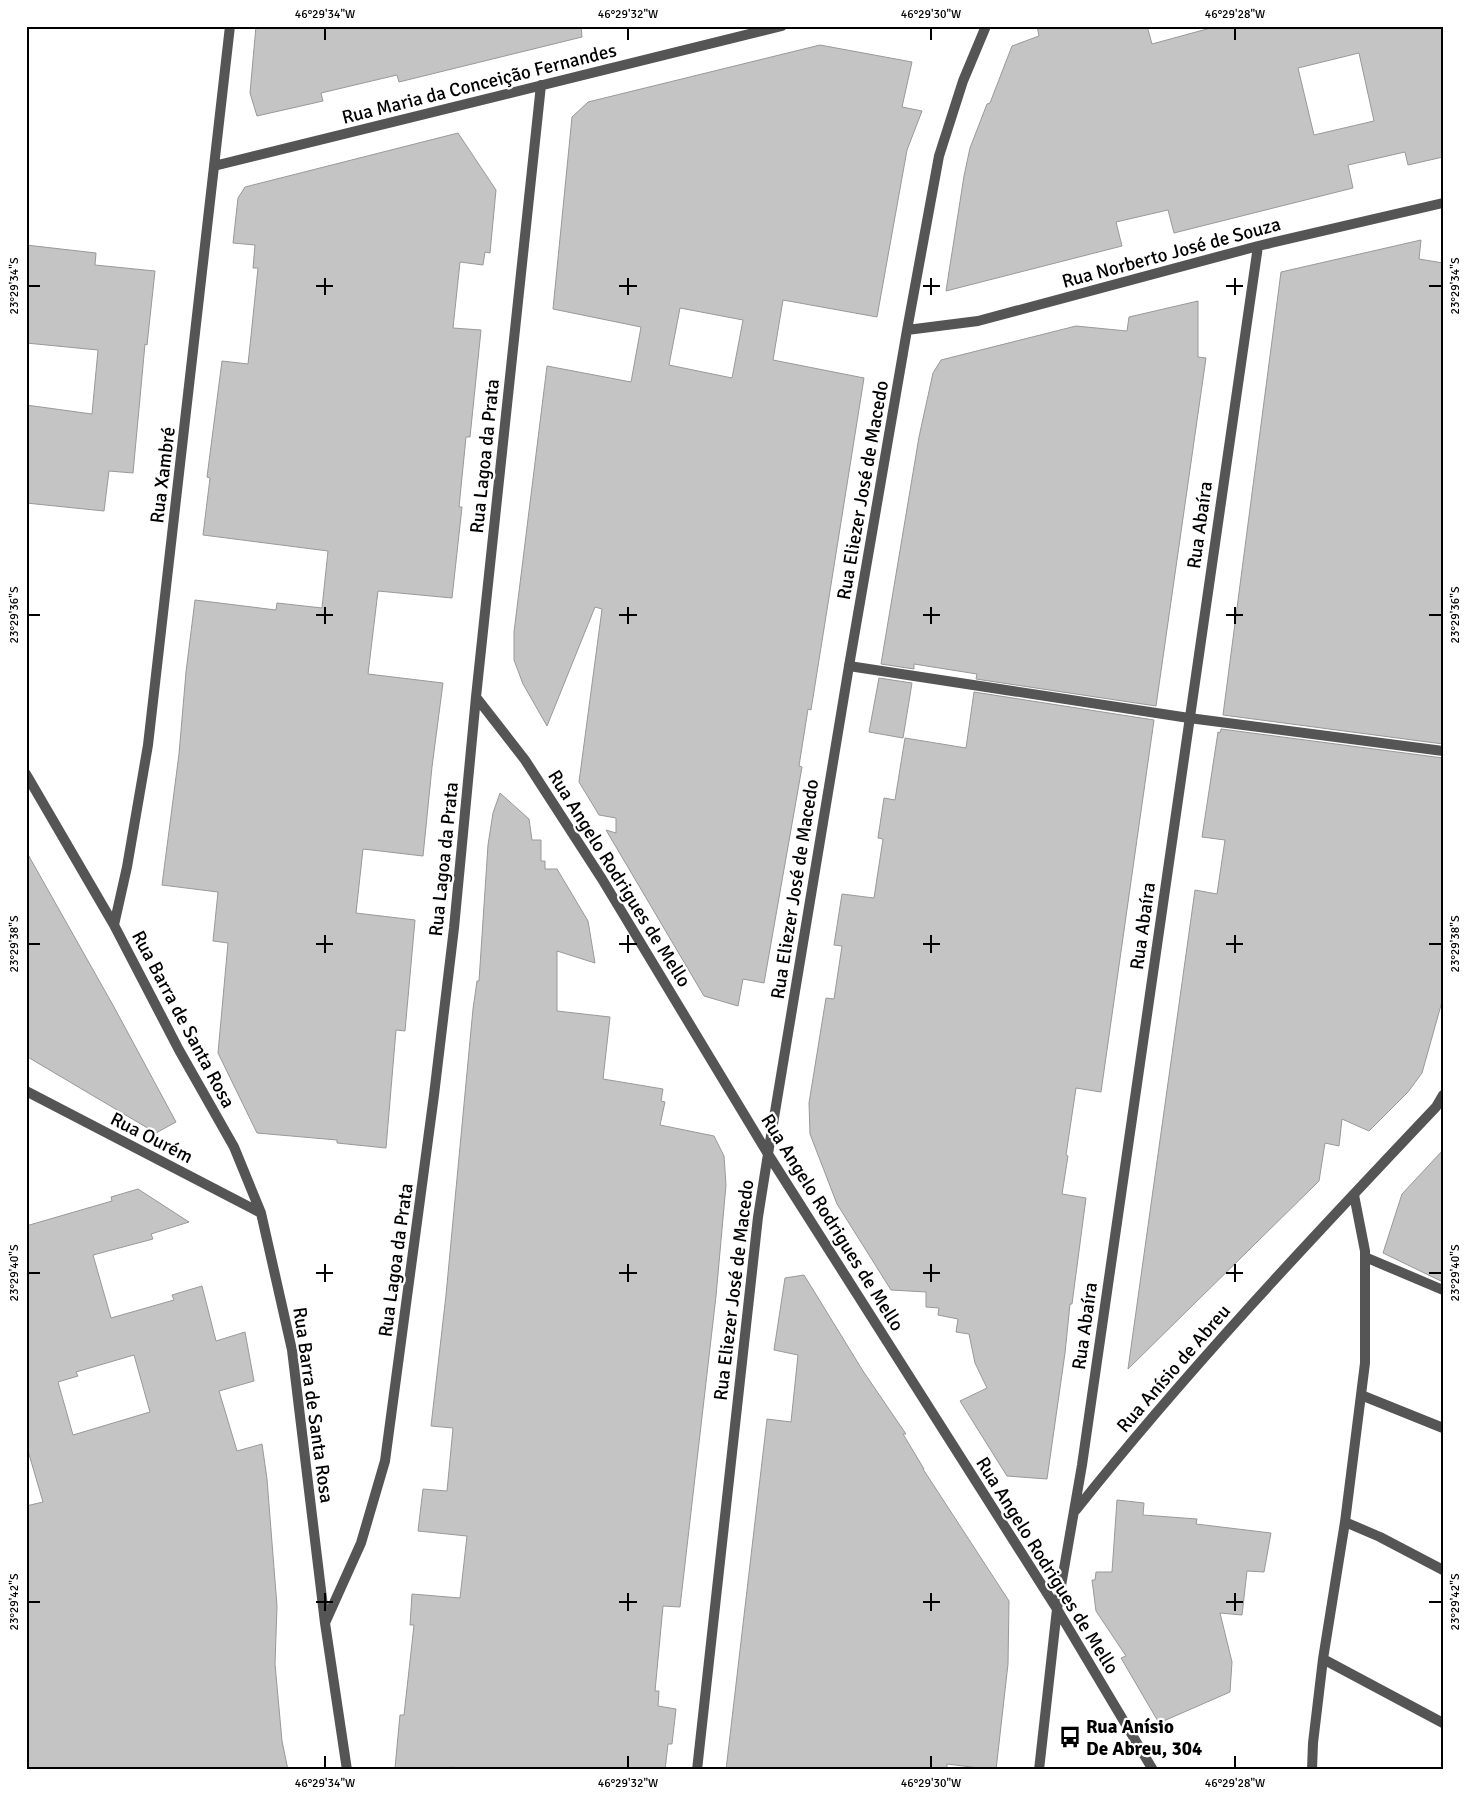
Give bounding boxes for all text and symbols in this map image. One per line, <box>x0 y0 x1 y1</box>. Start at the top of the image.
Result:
text: 46°29'34"W <box>295 7 355 22</box>
text: 46°29'32"W <box>598 7 658 22</box>
text: 46°29'30"W <box>901 7 961 22</box>
text: 46°29'28"W <box>1205 7 1265 22</box>
street label: Rua Maria da Conceição Fernandes <box>339 38 619 130</box>
street label: Rua Norberto José de Souza <box>1059 212 1283 294</box>
text: 23°29'34"S <box>7 257 22 315</box>
text: 23°29'34"S <box>1448 257 1463 315</box>
street label: Rua Lagoa da Prata <box>465 378 505 535</box>
street label: Rua Eliezer José de Macedo <box>832 378 894 602</box>
street label: Rua Xambré <box>145 425 181 525</box>
street label: Rua Abaíra <box>1182 480 1218 570</box>
text: 23°29'36"S <box>7 586 22 644</box>
text: 23°29'36"S <box>1448 586 1463 644</box>
street label: Rua Angelo Rodrigues de Mello <box>542 766 696 992</box>
street label: Rua Eliezer José de Macedo <box>766 777 824 1001</box>
street label: Rua Lagoa da Prata <box>424 781 464 938</box>
street label: Rua Abaíra <box>1125 881 1161 971</box>
text: 23°29'38"S <box>7 915 22 973</box>
text: 23°29'38"S <box>1448 915 1463 973</box>
street label: Rua Barra de Santa Rosa <box>126 927 240 1112</box>
street label: Rua Ourém <box>106 1107 197 1169</box>
street label: Rua Angelo Rodrigues de Mello <box>755 1110 909 1336</box>
street label: Rua Eliezer José de Macedo <box>709 1178 759 1402</box>
street label: Rua Lagoa da Prata <box>373 1182 419 1339</box>
text: 23°29'40"S <box>7 1244 22 1302</box>
text: 23°29'40"S <box>1448 1244 1463 1302</box>
street label: Rua Abaíra <box>1067 1281 1103 1371</box>
street label: Rua Anísio de Abreu <box>1112 1300 1236 1438</box>
street label: Rua Barra de Santa Rosa <box>287 1306 339 1505</box>
street label: Rua Angelo Rodrigues de Mello <box>970 1453 1124 1679</box>
text: 23°29'42"S <box>7 1573 22 1631</box>
text: 23°29'42"S <box>1448 1573 1463 1631</box>
place label: Rua Anísio De Abreu, 304 <box>1086 1715 1202 1761</box>
bus stop icon: Rua Anísio De Abreu, 304 <box>1057 1724 1083 1750</box>
text: 46°29'34"W <box>295 1776 355 1791</box>
text: 46°29'32"W <box>598 1776 658 1791</box>
text: 46°29'30"W <box>901 1776 961 1791</box>
text: 46°29'28"W <box>1205 1776 1265 1791</box>

